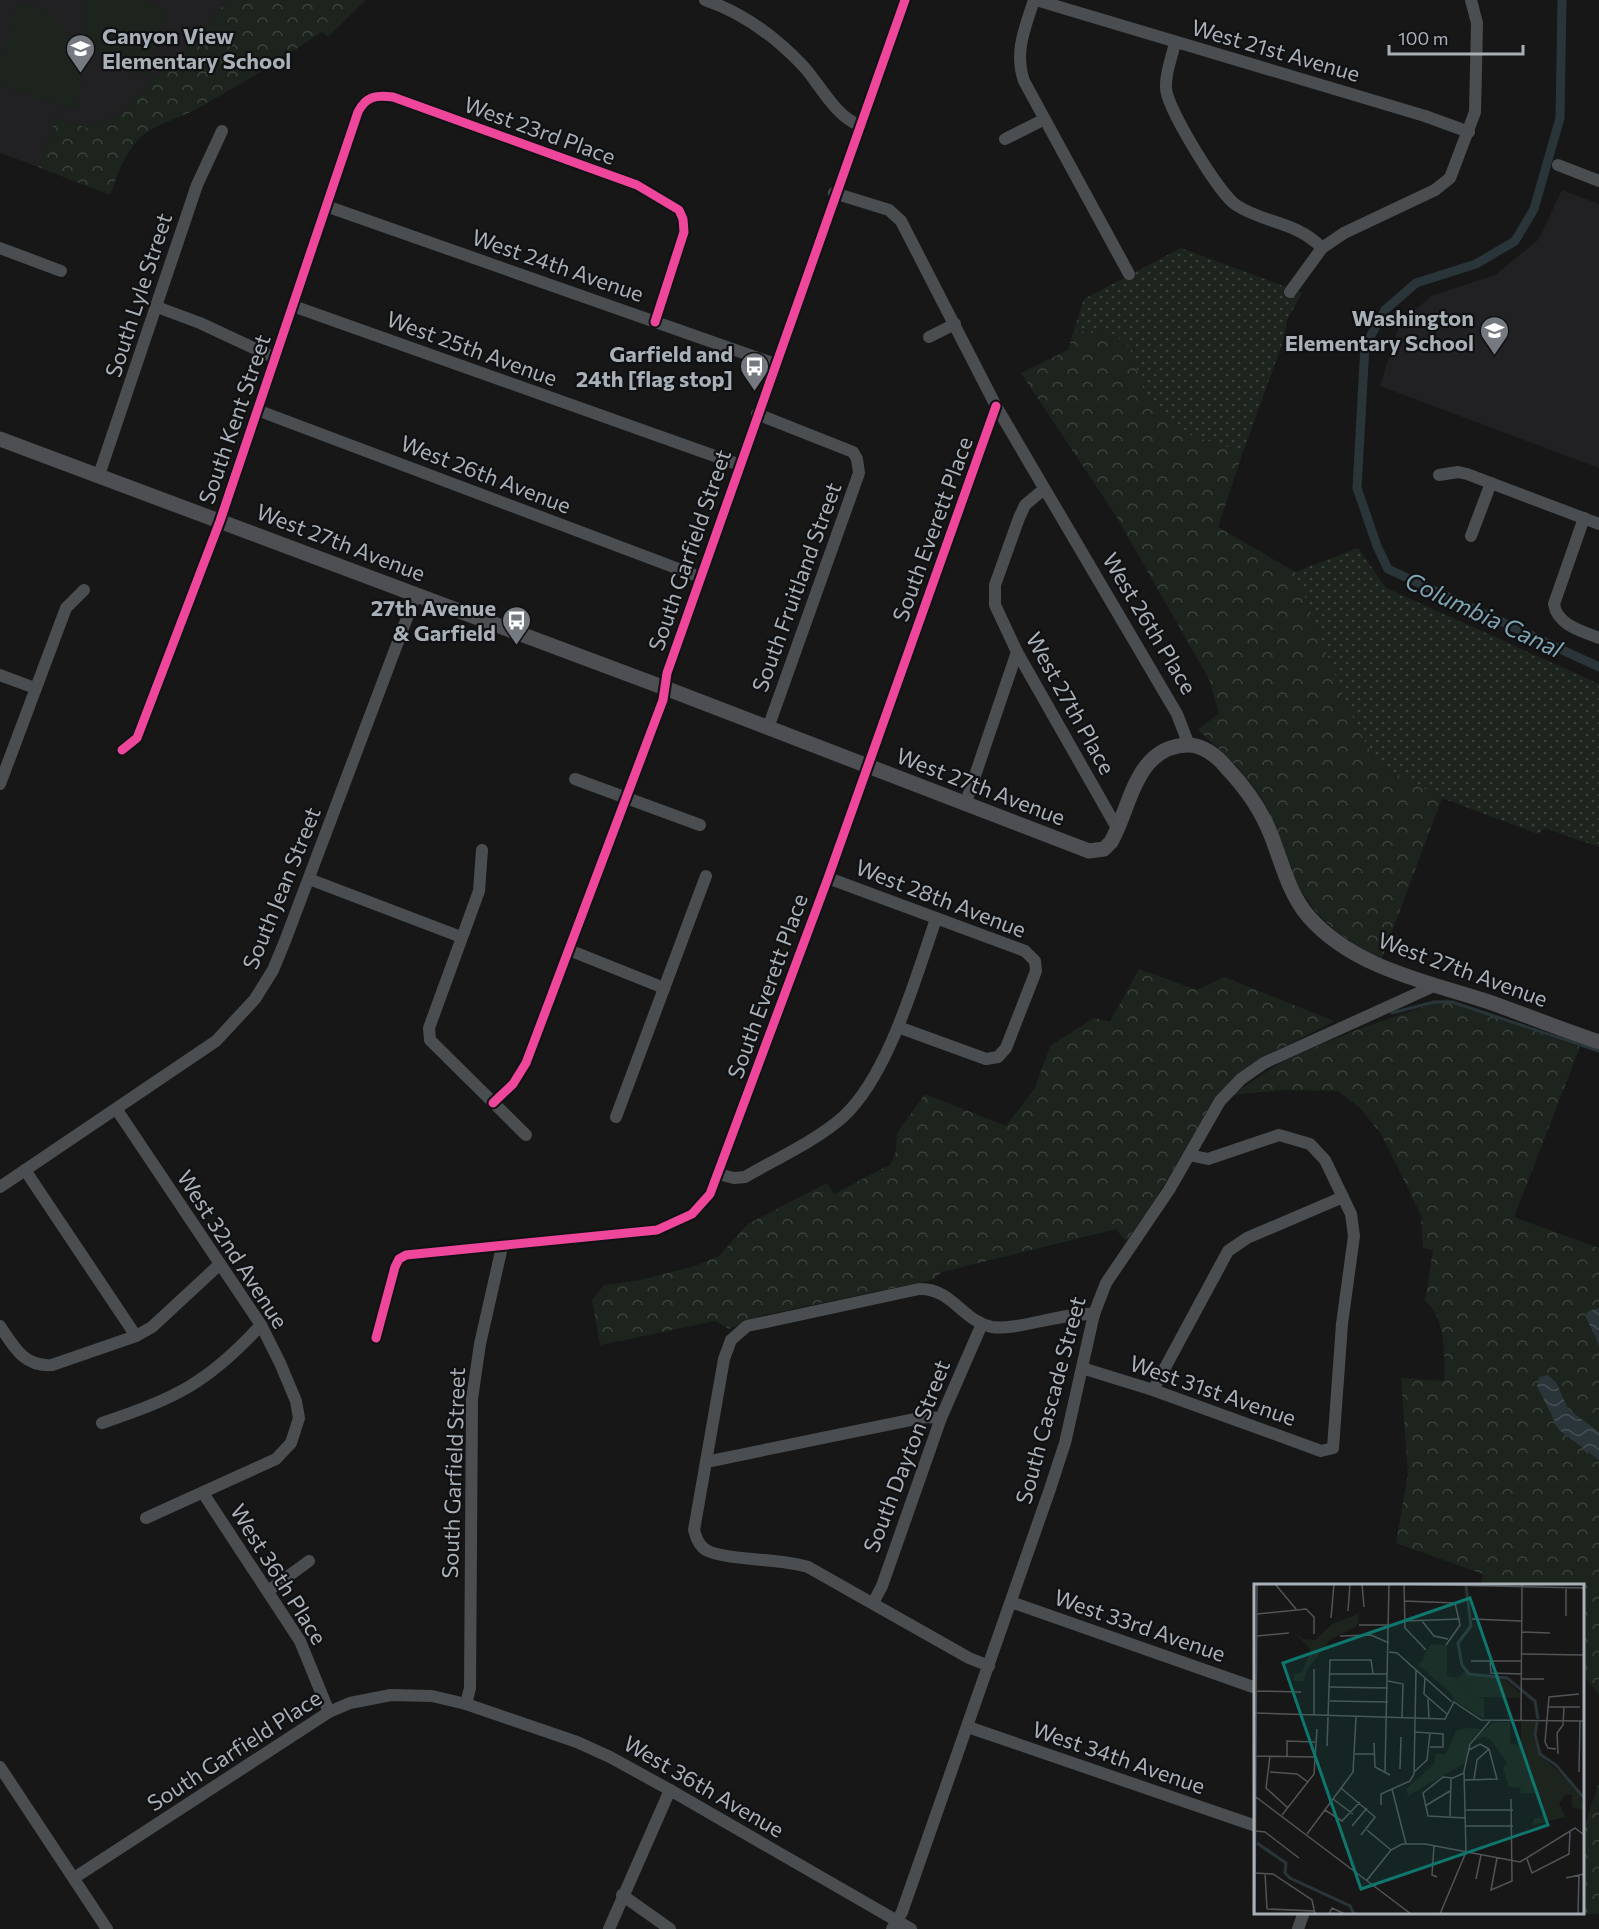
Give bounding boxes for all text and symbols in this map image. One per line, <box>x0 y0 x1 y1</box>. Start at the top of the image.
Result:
street label: West 21st Avenue <box>1189 13 1363 87</box>
scale bar <box>1389 18 1522 56</box>
place label: Canyon View Elementary School <box>102 22 291 74</box>
text: 100 m <box>1398 27 1448 49</box>
school or university icon: Canyon View Elementary School <box>65 32 97 74</box>
street label: West 23rd Place <box>461 90 619 170</box>
street label: South Lyle Street <box>99 209 177 381</box>
street label: West 24th Avenue <box>469 223 647 307</box>
place label: Washington Elementary School <box>1285 304 1474 356</box>
street label: West 25th Avenue <box>383 305 561 391</box>
school or university icon: Washington Elementary School <box>1479 314 1511 356</box>
street label: South Kent Street <box>192 331 276 507</box>
place label: Garfield and 24th [flag stop] <box>576 340 733 392</box>
bus stop icon: Garfield and 24th [flag stop] <box>738 350 770 392</box>
street label: West 26th Avenue <box>397 429 575 519</box>
street label: South Everett Place <box>886 433 978 625</box>
street label: South Garfield Street <box>642 446 736 654</box>
street label: South Fruitland Street <box>746 479 846 695</box>
street label: West 27th Avenue <box>253 497 429 587</box>
street label: West 26th Place <box>1097 547 1203 699</box>
water label: Columbia Canal <box>1401 565 1568 663</box>
place label: 27th Avenue & Garfield <box>371 594 496 646</box>
bus stop icon: 27th Avenue & Garfield <box>501 604 533 646</box>
street label: West 27th Place <box>1021 627 1121 779</box>
street label: West 27th Avenue <box>893 741 1069 831</box>
street label: South Jean Street <box>236 803 326 973</box>
street label: West 28th Avenue <box>852 853 1030 943</box>
street label: South Everett Place <box>721 890 813 1082</box>
street label: West 27th Avenue <box>1374 926 1552 1012</box>
street label: West 32nd Avenue <box>172 1165 294 1333</box>
street label: South Cascade Street <box>1009 1293 1091 1507</box>
street label: West 31st Avenue <box>1126 1349 1300 1431</box>
street label: South Dayton Street <box>857 1356 955 1556</box>
street label: South Garfield Street <box>436 1367 470 1579</box>
street label: West 36th Place <box>225 1499 333 1649</box>
street label: West 33rd Avenue <box>1051 1583 1229 1667</box>
inset map <box>1254 1584 1584 1914</box>
street label: South Garfield Place <box>142 1684 326 1816</box>
street label: West 34th Avenue <box>1029 1715 1209 1799</box>
street label: West 36th Avenue <box>619 1729 789 1843</box>

